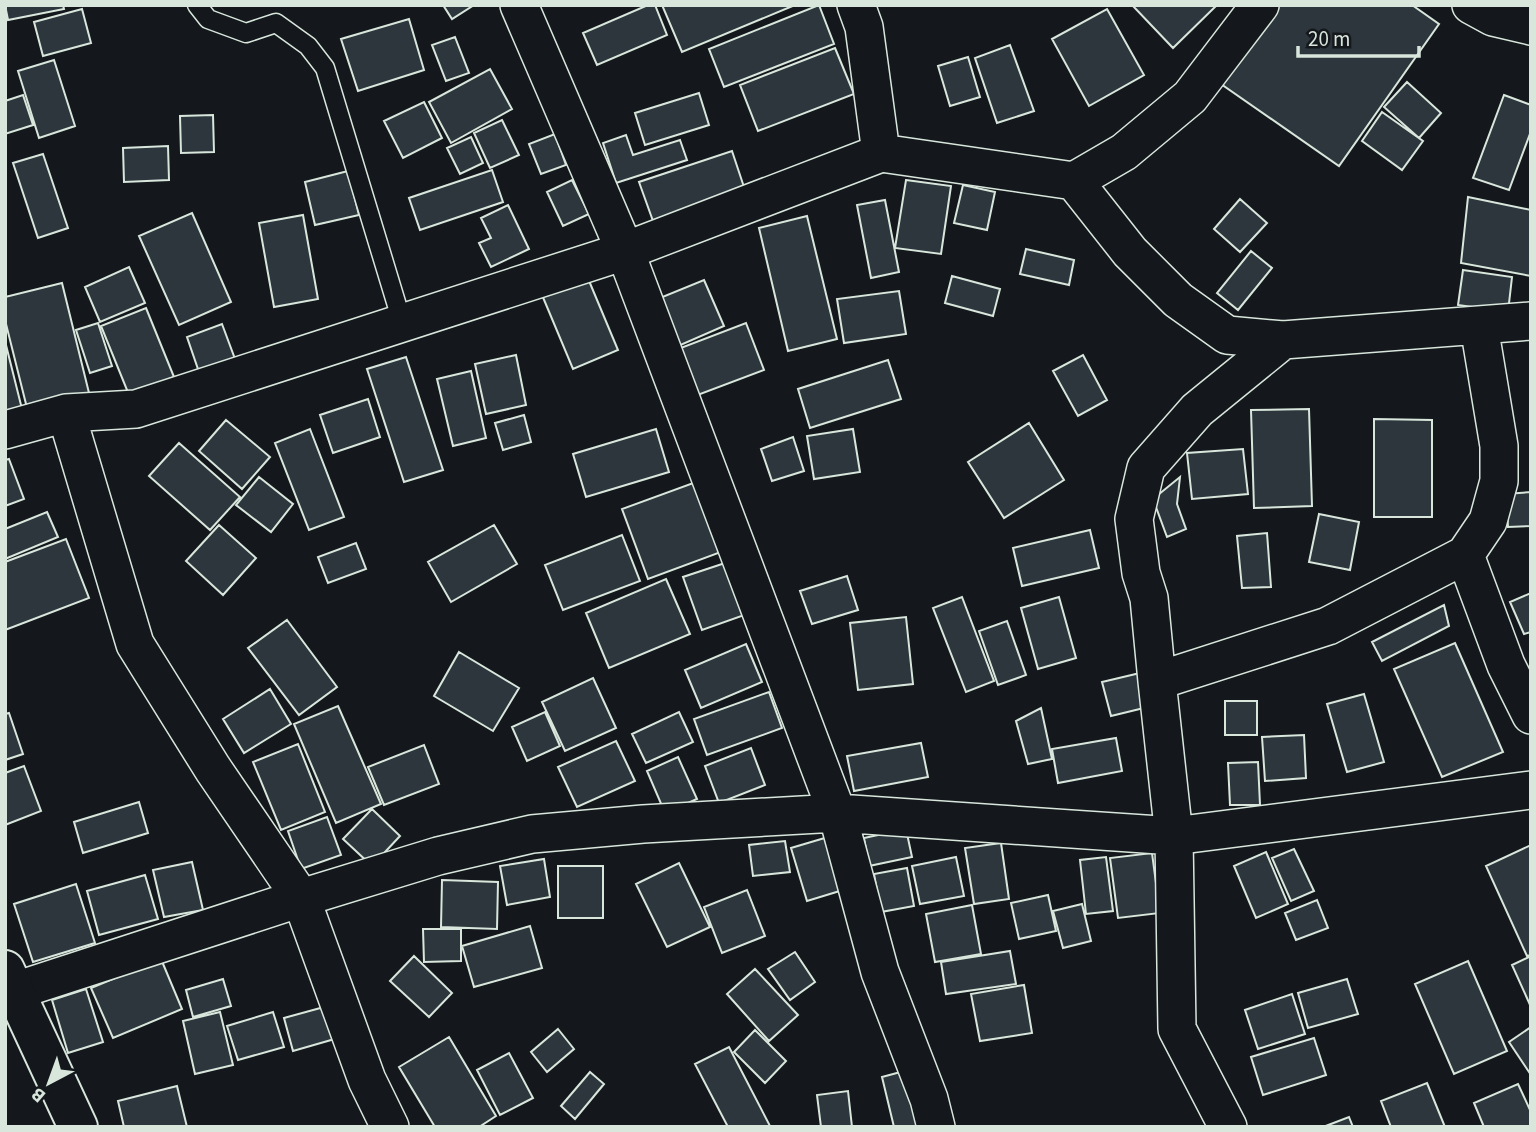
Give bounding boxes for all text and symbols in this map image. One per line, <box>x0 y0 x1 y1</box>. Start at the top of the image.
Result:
scale bar <box>1298 14 1419 58</box>
text: 20 m <box>1308 24 1350 54</box>
north arrow <box>14 1048 84 1118</box>
text: B <box>26 1081 52 1109</box>

